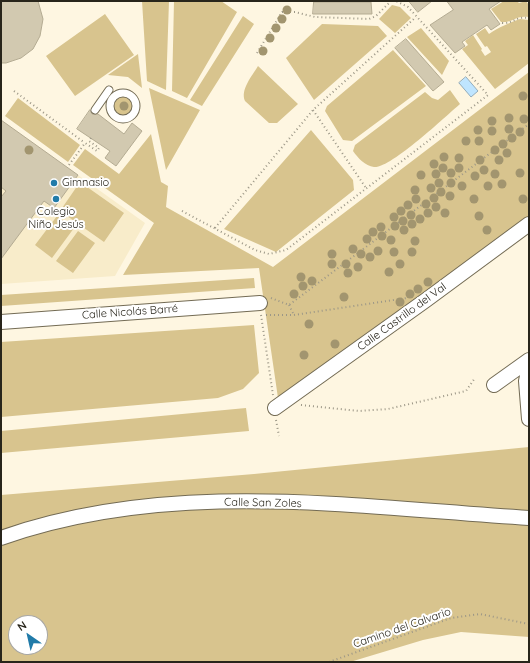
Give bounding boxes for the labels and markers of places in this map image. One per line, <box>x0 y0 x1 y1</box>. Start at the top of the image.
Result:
place label: Gimnasio <box>62 176 109 190</box>
marker: Gimnasio <box>49 178 59 188</box>
marker: Colegio Niño Jesús <box>51 194 61 204</box>
place label: Colegio Niño Jesús <box>28 205 84 231</box>

